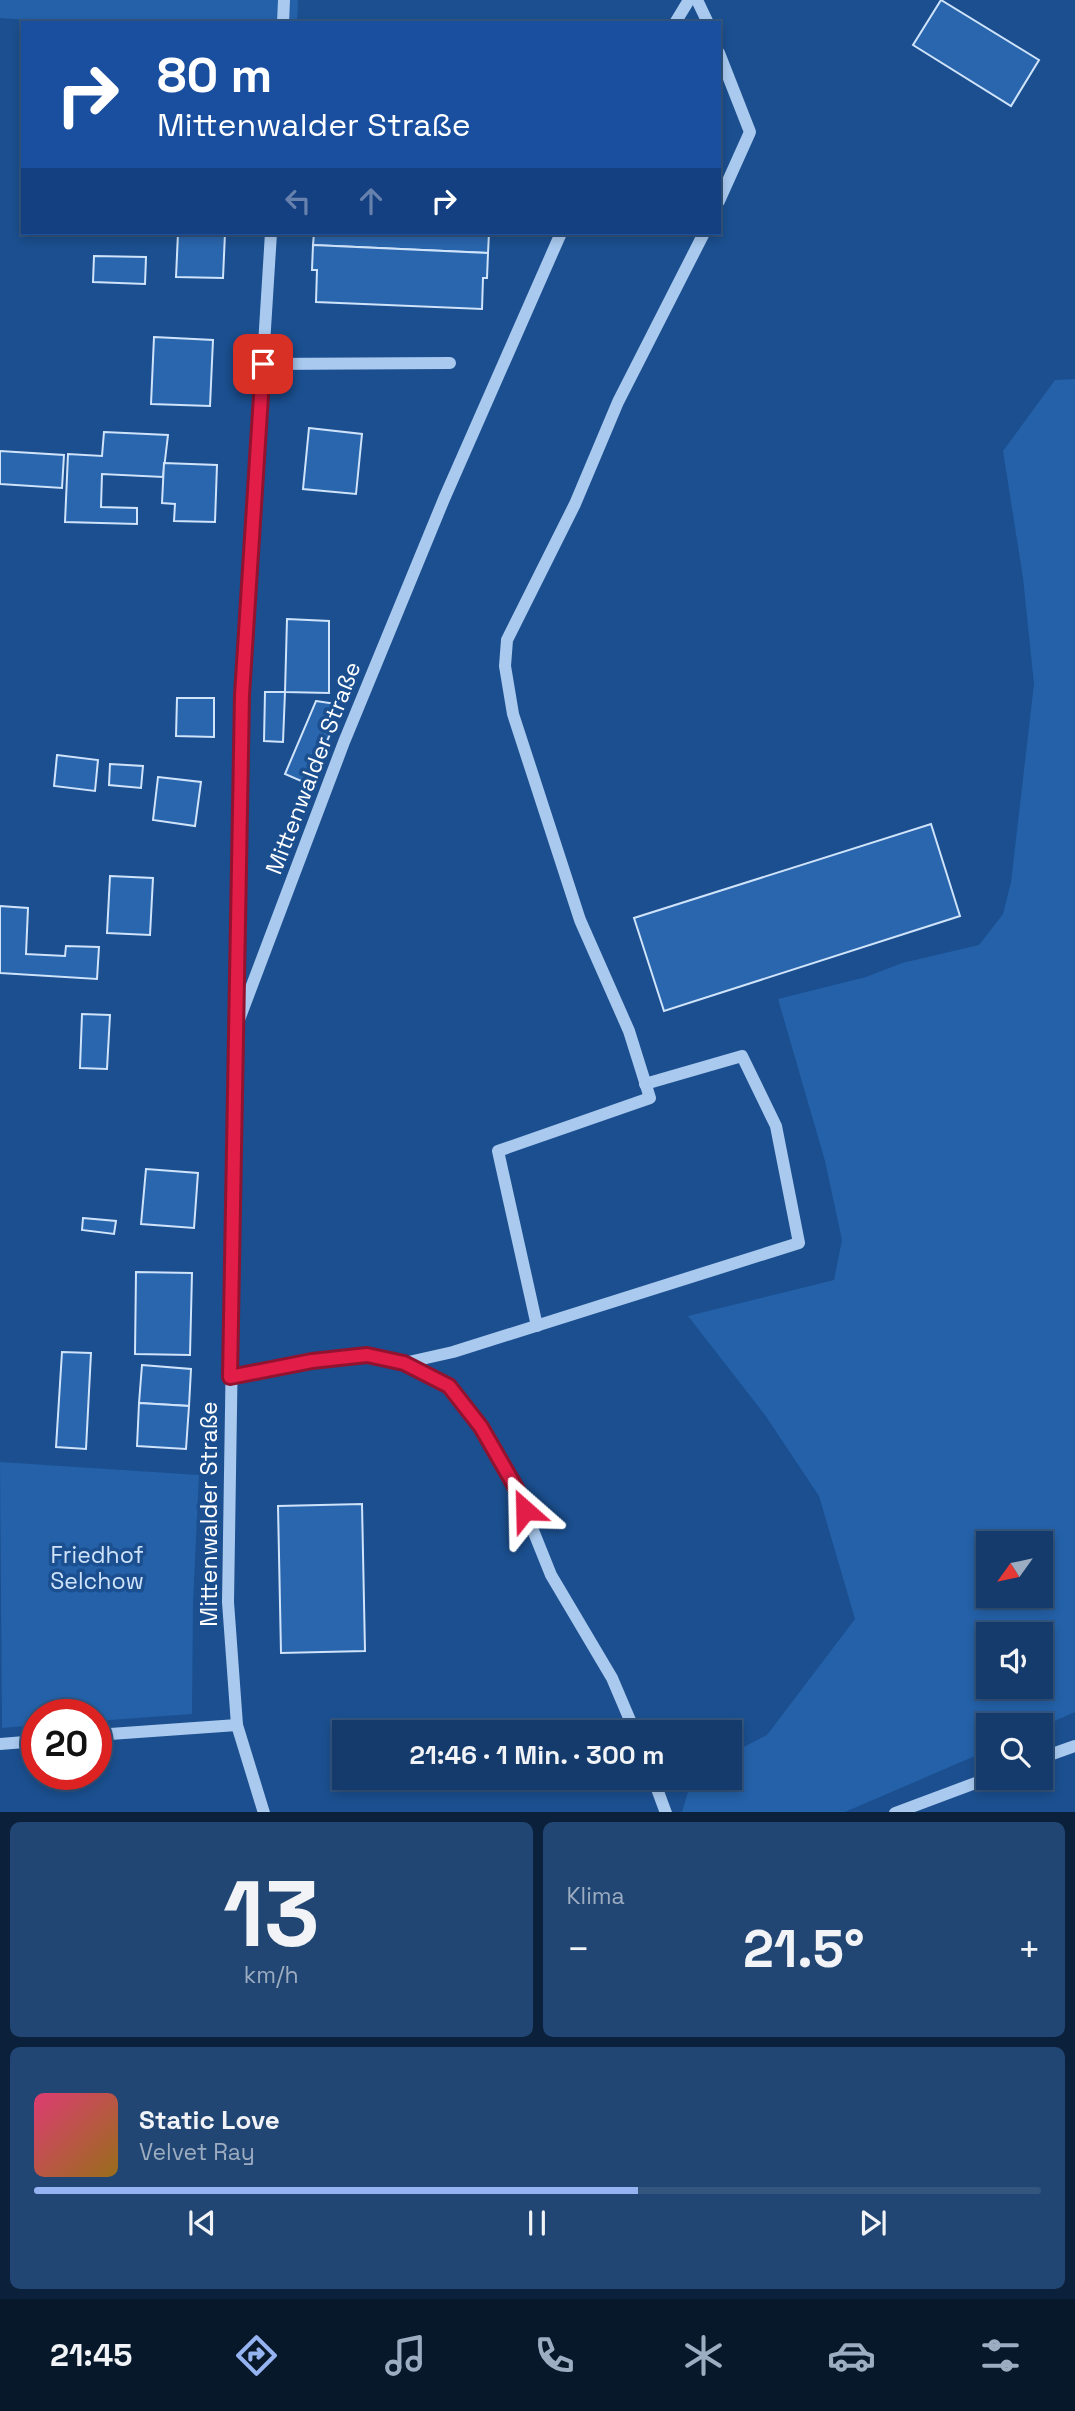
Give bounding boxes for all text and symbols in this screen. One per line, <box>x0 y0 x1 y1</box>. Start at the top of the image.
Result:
text: 80 m <box>157 44 272 106</box>
icon: right <box>42 49 133 140</box>
text: Mittenwalder Straße <box>157 105 471 145</box>
icon: left <box>279 182 317 220</box>
icon: ahead <box>352 182 390 220</box>
icon: right <box>425 182 463 220</box>
pin <box>233 334 293 394</box>
icon: arrive <box>244 345 282 383</box>
street label: Mittenwalder Straße <box>259 657 367 879</box>
street label: Mittenwalder Straße <box>194 1401 224 1627</box>
position arrow <box>488 1473 562 1547</box>
north arrow <box>976 1531 1054 1608</box>
map controls <box>976 1531 1053 1790</box>
park label: Friedhof Selchow <box>50 1540 144 1596</box>
button: sound <box>976 1622 1053 1699</box>
speed limit sign: 20 <box>21 1699 112 1790</box>
button: search <box>976 1713 1053 1790</box>
text: 21:46 · 1 Min. · 300 m <box>410 1738 664 1772</box>
text: 13 <box>223 1856 319 1973</box>
text: Klima <box>567 1881 625 1911</box>
text: 21.5° <box>743 1916 865 1982</box>
text: − <box>567 1925 590 1973</box>
text: + <box>1017 1925 1041 1973</box>
text: km/h <box>244 1960 299 1990</box>
text: Static Love <box>139 2103 280 2137</box>
text: Velvet Ray <box>139 2137 255 2167</box>
icon: previous <box>183 2204 221 2242</box>
icon: pause <box>518 2204 556 2242</box>
icon: next <box>854 2204 892 2242</box>
icon: directions <box>232 2331 281 2380</box>
icon: music <box>381 2331 430 2380</box>
icon: phone <box>530 2331 579 2380</box>
icon: climate <box>679 2331 728 2380</box>
icon: car <box>827 2331 876 2380</box>
icon: filters <box>976 2331 1025 2380</box>
text: 21:45 <box>50 2335 132 2375</box>

